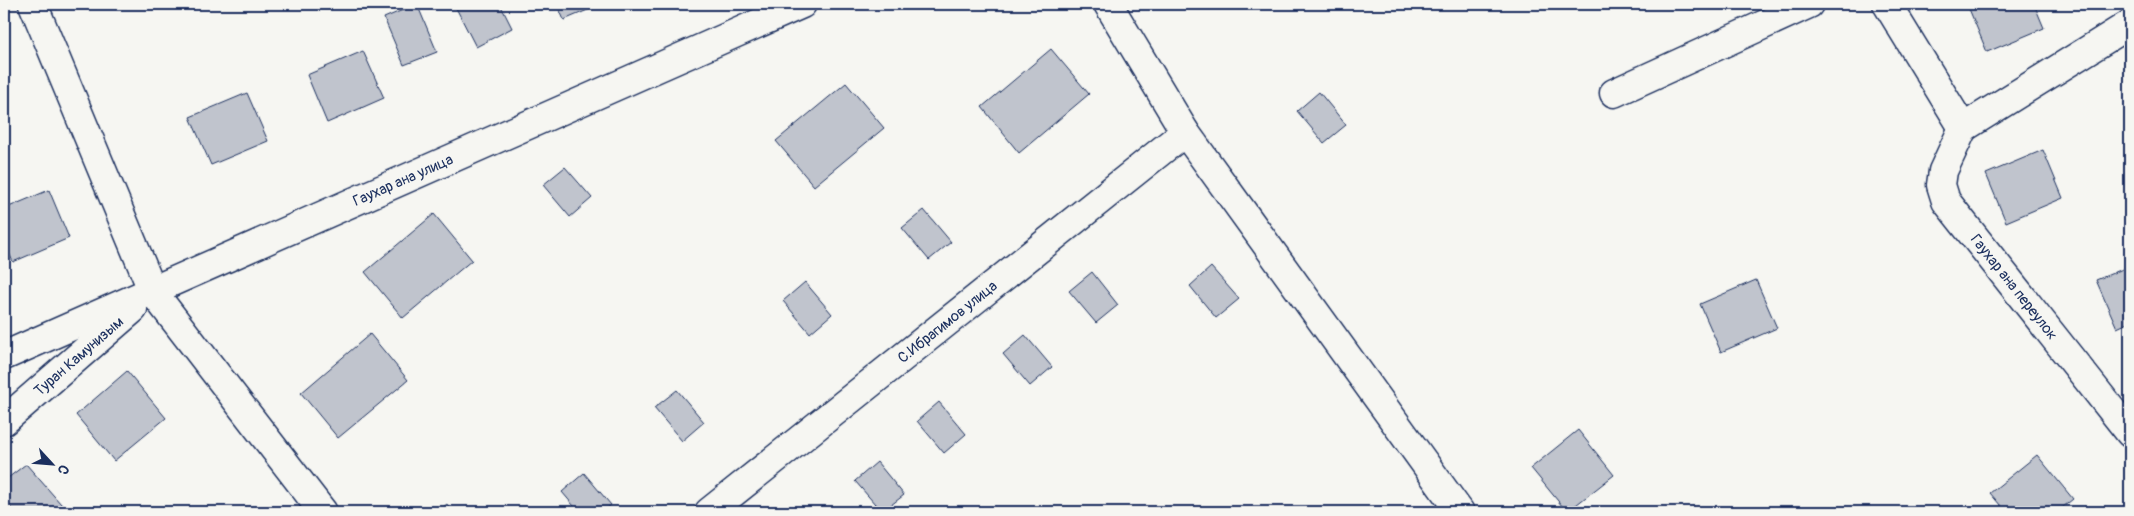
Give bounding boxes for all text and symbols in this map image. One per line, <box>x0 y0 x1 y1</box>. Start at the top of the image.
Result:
street label: Гаухар ана улица <box>350 150 456 211</box>
street label: Гаухар ана переулок <box>1966 230 2062 344</box>
street label: С.Ибрагимов улица <box>894 277 1001 368</box>
street label: Туран Камунизым <box>30 312 128 401</box>
north arrow <box>28 438 78 488</box>
text: С <box>54 462 73 477</box>

